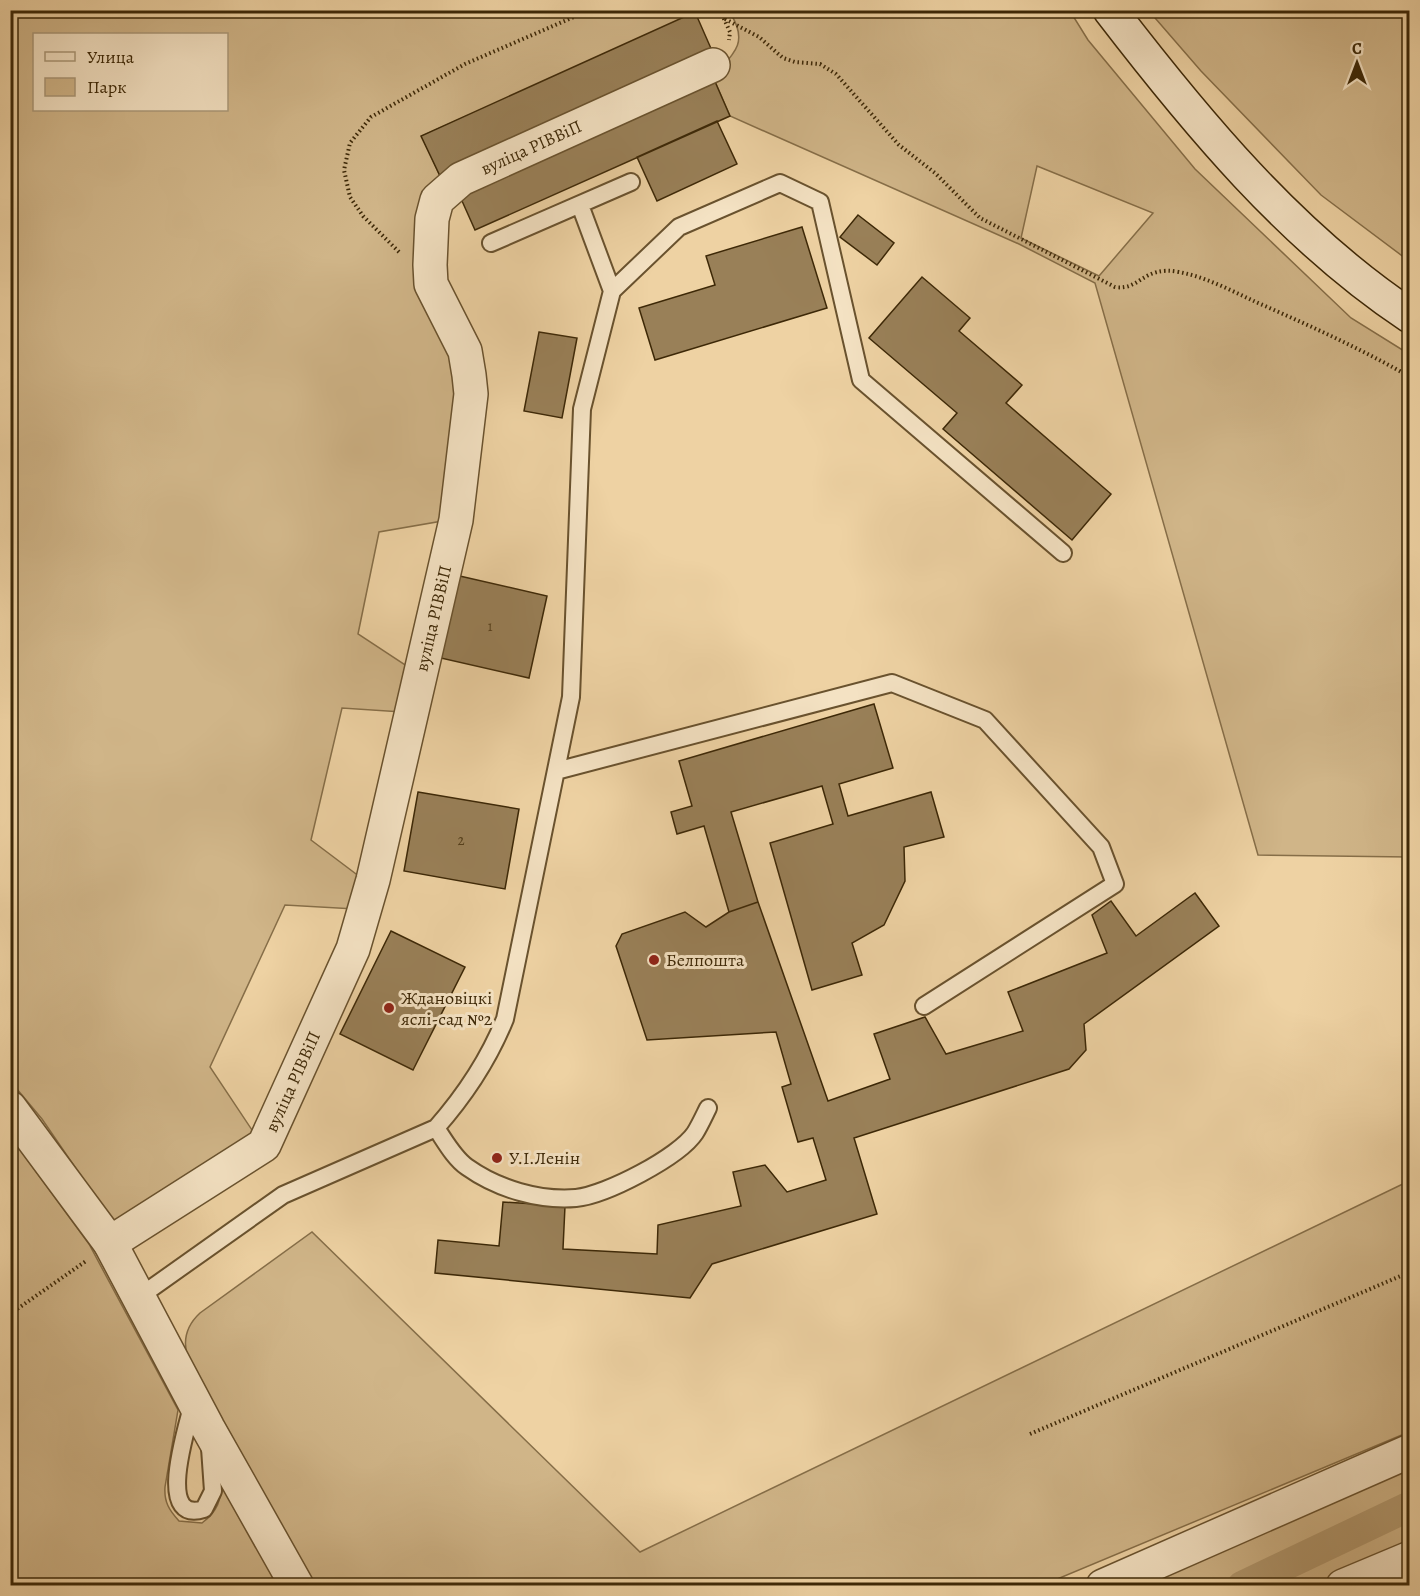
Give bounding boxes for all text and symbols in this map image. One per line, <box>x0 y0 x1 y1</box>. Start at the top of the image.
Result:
legend <box>33 33 228 111</box>
north arrow <box>1327 33 1387 93</box>
text: С <box>1352 38 1362 60</box>
text: Улица <box>87 45 135 69</box>
text: Парк <box>87 75 127 99</box>
street label: вуліца РІВВіП <box>477 114 585 181</box>
street label: вуліца РІВВіП <box>409 563 457 674</box>
house number: 1 <box>487 616 493 636</box>
house number: 2 <box>457 830 465 850</box>
place label: Белпошта <box>666 948 745 972</box>
marker: Белпошта <box>647 953 661 967</box>
place label: Ждановіцкі яслі-сад №2 <box>401 986 493 1031</box>
marker: Ждановіцкі яслі-сад №2 <box>382 1001 396 1015</box>
street label: вуліца РІВВіП <box>259 1028 326 1136</box>
place label: У.І.Ленін <box>509 1146 580 1170</box>
marker: У.І.Ленін <box>490 1151 504 1165</box>

